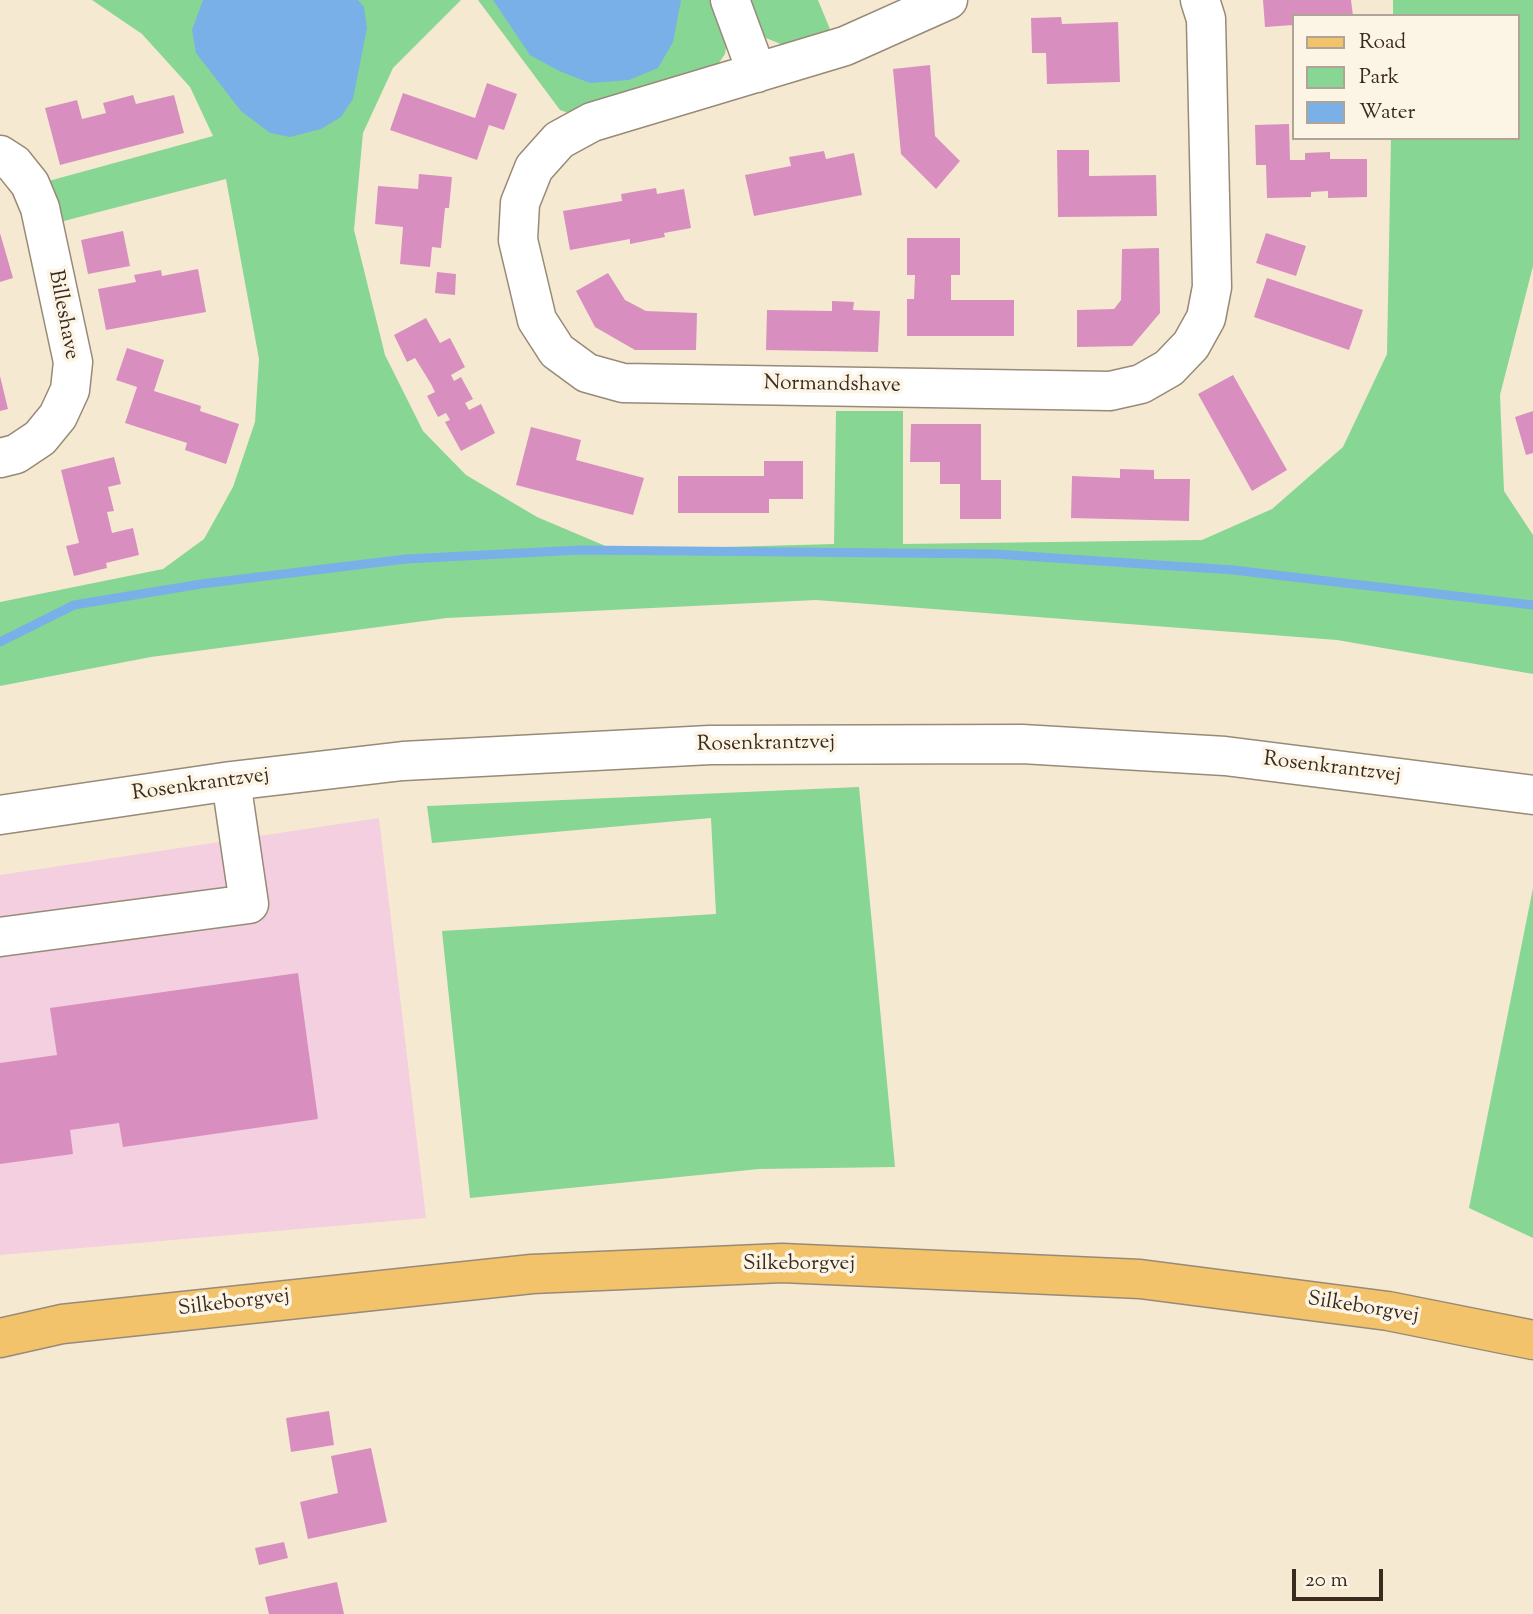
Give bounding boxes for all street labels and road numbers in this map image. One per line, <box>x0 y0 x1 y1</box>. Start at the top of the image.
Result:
street label: Billeshave <box>41 268 83 362</box>
street label: Normandshave <box>763 372 901 400</box>
street label: Rosenkrantzvej <box>697 731 835 759</box>
street label: Rosenkrantzvej <box>1262 748 1402 790</box>
street label: Rosenkrantzvej <box>131 764 271 808</box>
street label: Silkeborgvej <box>743 1252 855 1278</box>
street label: Silkeborgvej <box>177 1285 291 1323</box>
street label: Silkeborgvej <box>1306 1288 1420 1330</box>

